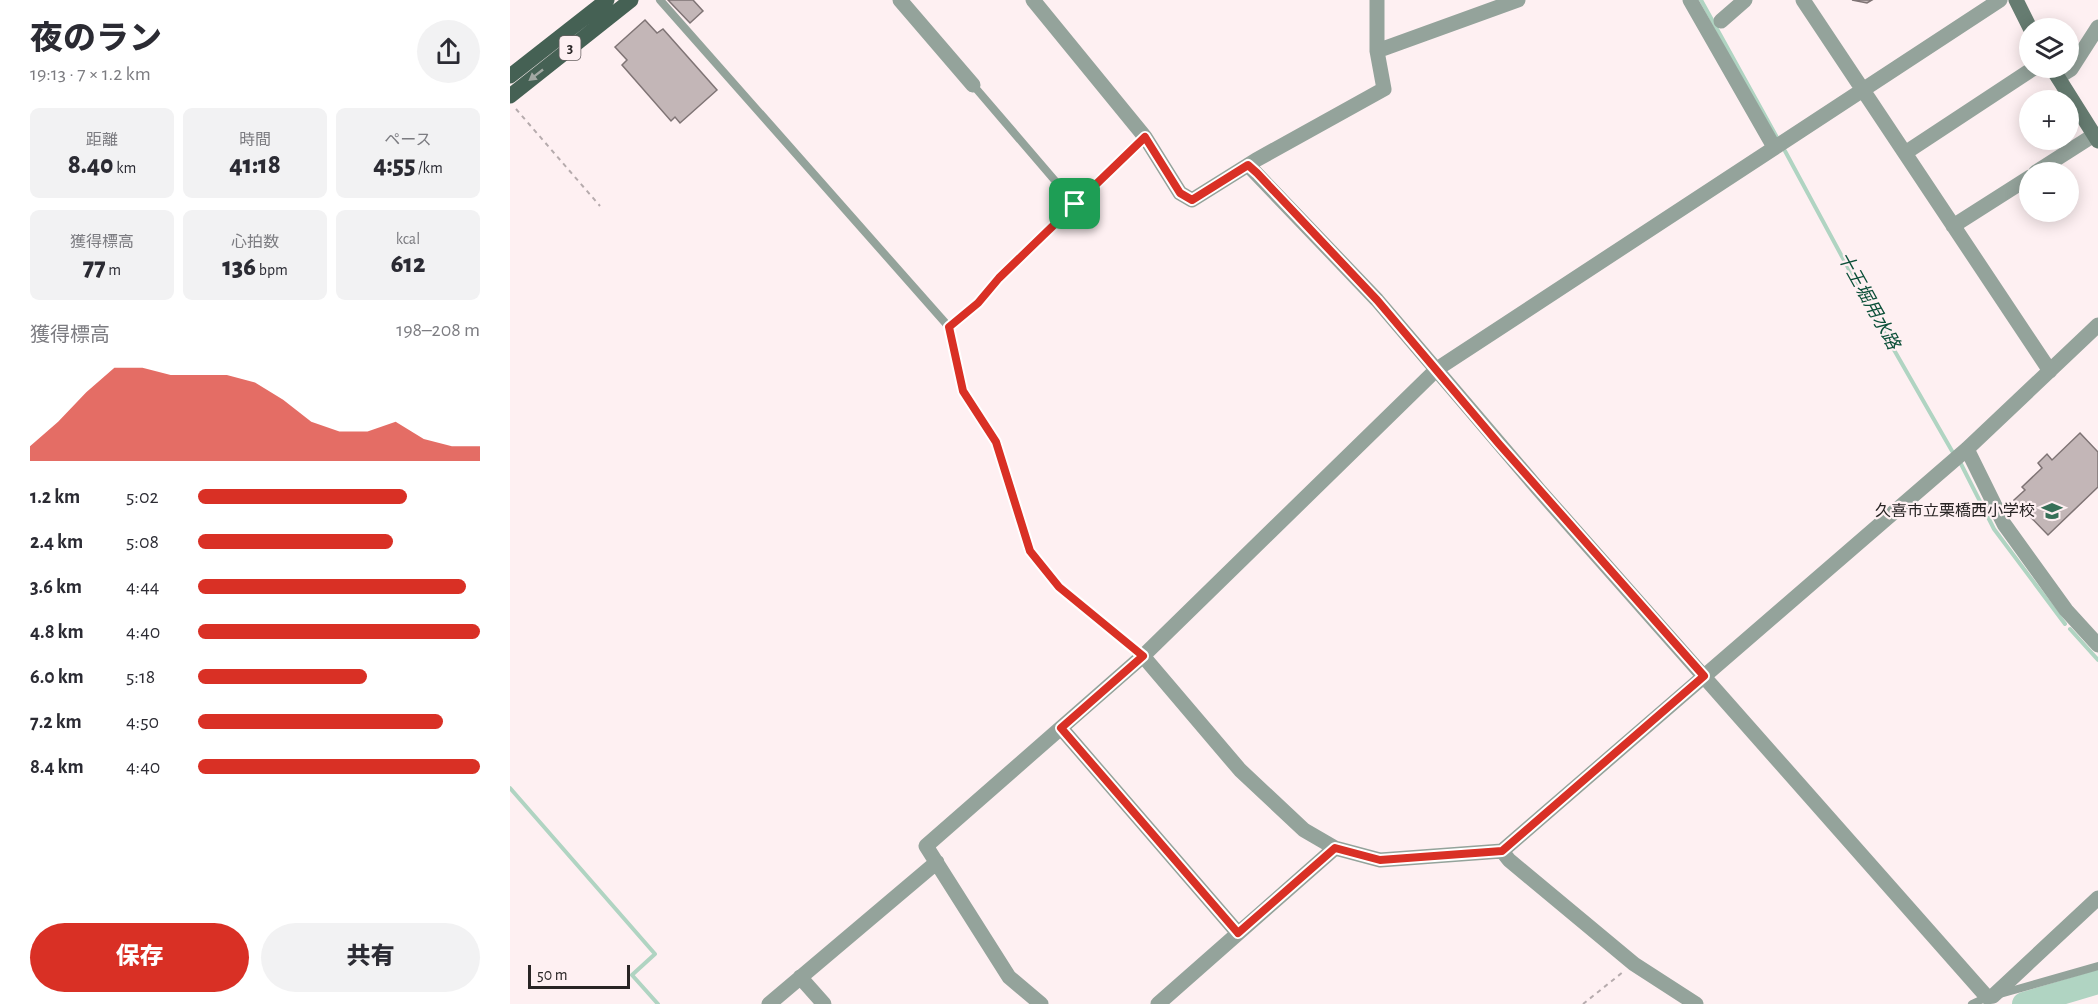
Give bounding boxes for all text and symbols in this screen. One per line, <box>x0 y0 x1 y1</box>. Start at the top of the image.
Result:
map controls <box>2019 18 2079 222</box>
button: layers <box>2019 18 2079 78</box>
button: share <box>417 20 480 83</box>
text: 夜のラン <box>30 23 162 56</box>
road number: 3 <box>560 36 580 60</box>
text: 19:13 · 7 × 1.2 km <box>30 64 151 84</box>
one-way arrow <box>528 69 544 82</box>
button: + <box>2019 90 2079 150</box>
text: 距離 <box>86 132 118 148</box>
text: 時間 <box>239 132 271 148</box>
text: ペース <box>384 132 432 148</box>
text: 8.40 <box>68 152 114 178</box>
text: 41:18 <box>229 152 281 178</box>
text: 4:55 <box>373 152 415 178</box>
text: km <box>114 160 136 176</box>
text: /km <box>415 160 443 176</box>
button: − <box>2019 162 2079 222</box>
pin <box>1049 178 1100 229</box>
icon: arrive <box>1058 187 1091 220</box>
text: kcal <box>396 231 420 247</box>
text: 獲得標高 <box>70 234 134 250</box>
text: 心拍数 <box>231 234 279 250</box>
water label: 十王堀用水路 <box>1834 248 1905 354</box>
text: 612 <box>391 251 425 277</box>
text: 77 <box>83 254 106 280</box>
text: 136 <box>222 254 256 280</box>
text: m <box>106 262 121 278</box>
text: bpm <box>256 262 288 278</box>
text: 198–208 m <box>396 320 480 340</box>
text: 獲得標高 <box>30 325 110 345</box>
text: 1.2 km <box>30 487 80 507</box>
text: 5:02 <box>126 487 159 507</box>
school or university icon: 久喜市立栗橋西小学校 <box>2040 499 2064 523</box>
place label: 久喜市立栗橋西小学校 <box>1875 502 2035 519</box>
text: 2.4 km <box>30 532 83 552</box>
text: 5:08 <box>126 532 159 552</box>
text: 3.6 km <box>30 577 82 597</box>
text: 4:44 <box>126 577 159 597</box>
text: 4.8 km <box>30 622 84 642</box>
text: 4:40 <box>126 622 160 642</box>
text: 6.0 km <box>30 667 84 687</box>
text: 5:18 <box>126 667 155 687</box>
text: 7.2 km <box>30 712 82 732</box>
text: 4:50 <box>126 712 159 732</box>
text: 8.4 km <box>30 757 84 777</box>
text: 4:40 <box>126 757 160 777</box>
button: 保存 <box>30 923 249 992</box>
button: 共有 <box>261 923 480 992</box>
scale bar <box>528 962 630 990</box>
text: 50 m <box>537 967 568 983</box>

